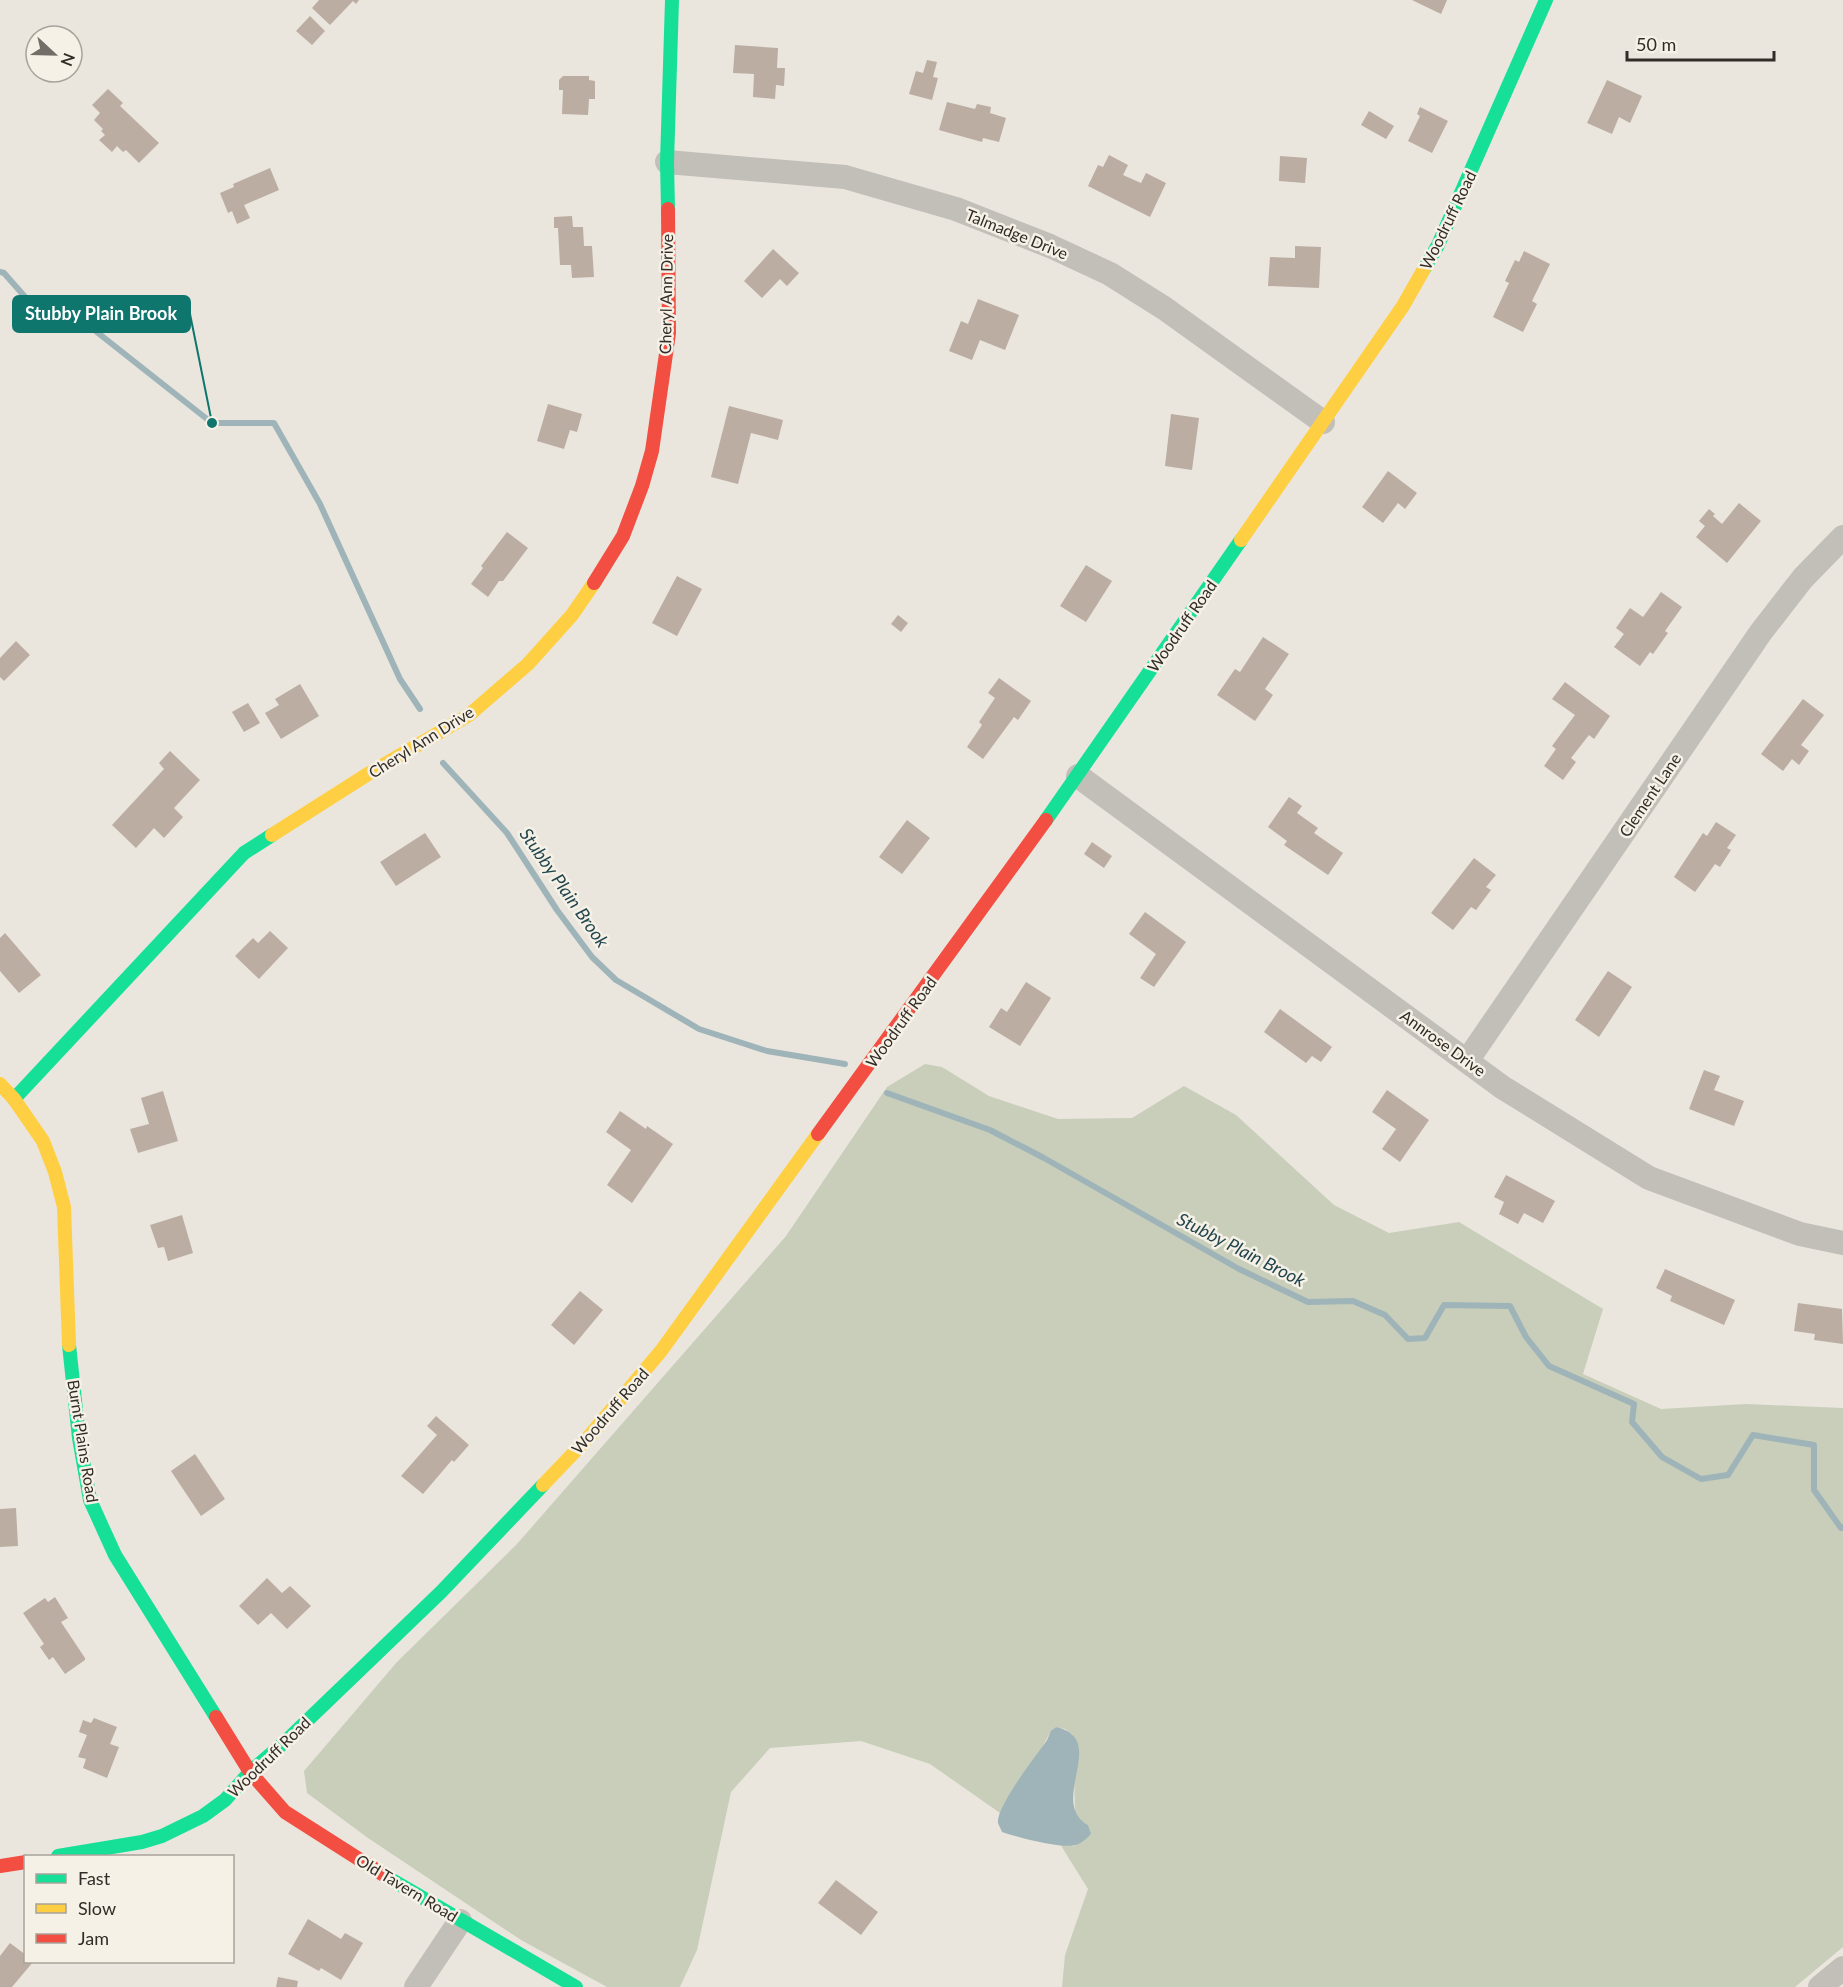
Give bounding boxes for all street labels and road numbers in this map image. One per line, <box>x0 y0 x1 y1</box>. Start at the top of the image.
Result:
street label: Woodruff Road <box>1415 167 1480 272</box>
street label: Talmadge Drive <box>963 204 1071 263</box>
street label: Cheryl Ann Drive <box>655 234 676 354</box>
street label: Woodruff Road <box>1143 576 1220 675</box>
street label: Cheryl Ann Drive <box>365 702 477 782</box>
street label: Clement Lane <box>1615 749 1685 840</box>
street label: Woodruff Road <box>861 973 940 1071</box>
street label: Annrose Drive <box>1397 1005 1490 1080</box>
street label: Woodruff Road <box>567 1364 652 1457</box>
street label: Burnt Plains Road <box>64 1378 103 1504</box>
street label: Woodruff Road <box>223 1712 314 1801</box>
street label: Old Tavern Road <box>353 1850 462 1925</box>

